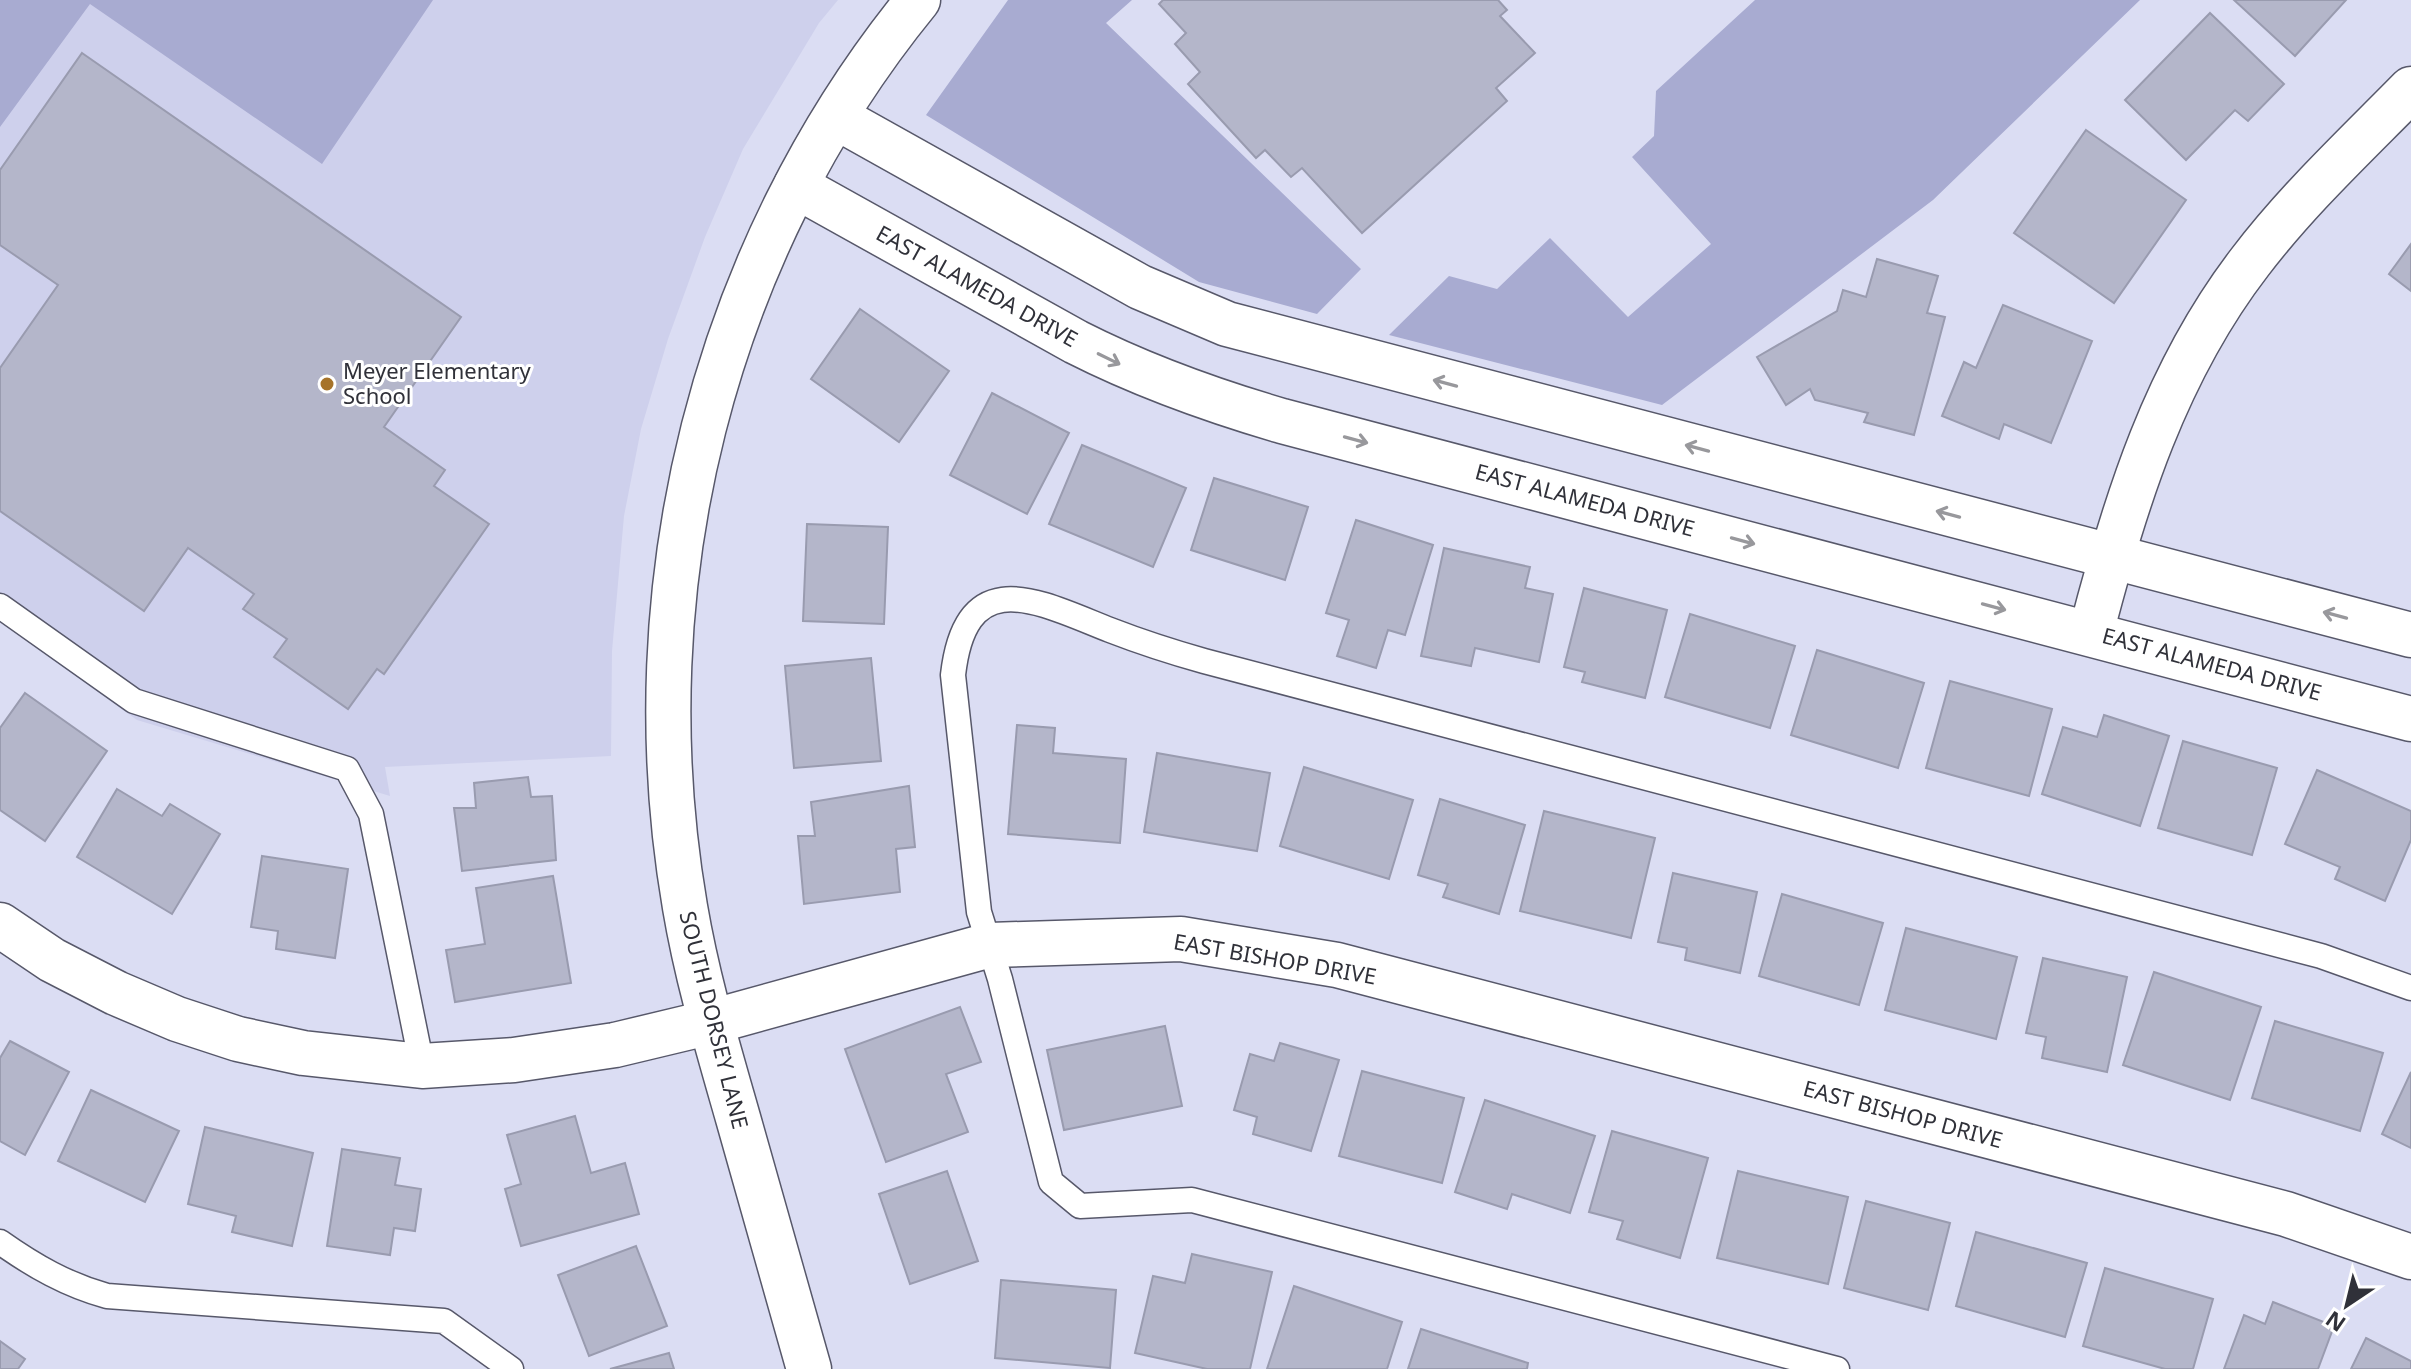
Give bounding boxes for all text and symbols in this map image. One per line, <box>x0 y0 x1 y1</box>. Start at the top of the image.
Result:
street label: EAST ALAMEDA DRIVE <box>871 217 1084 353</box>
one-way arrow <box>1097 352 1121 367</box>
place label: Meyer Elementary School <box>343 355 532 410</box>
one-way arrow <box>1433 374 1459 389</box>
marker: Meyer Elementary School <box>318 375 336 393</box>
one-way arrow <box>1342 434 1368 449</box>
one-way arrow <box>1684 440 1710 455</box>
street label: EAST ALAMEDA DRIVE <box>1472 455 1698 543</box>
one-way arrow <box>1936 506 1962 521</box>
one-way arrow <box>1729 535 1755 550</box>
one-way arrow <box>1981 601 2007 616</box>
one-way arrow <box>2323 607 2349 622</box>
street label: EAST ALAMEDA DRIVE <box>2099 619 2325 707</box>
street label: SOUTH DORSEY LANE <box>673 908 757 1132</box>
street label: EAST BISHOP DRIVE <box>1171 925 1379 991</box>
street label: EAST BISHOP DRIVE <box>1800 1072 2006 1154</box>
north arrow <box>2307 1265 2387 1345</box>
text: N <box>2319 1305 2351 1340</box>

